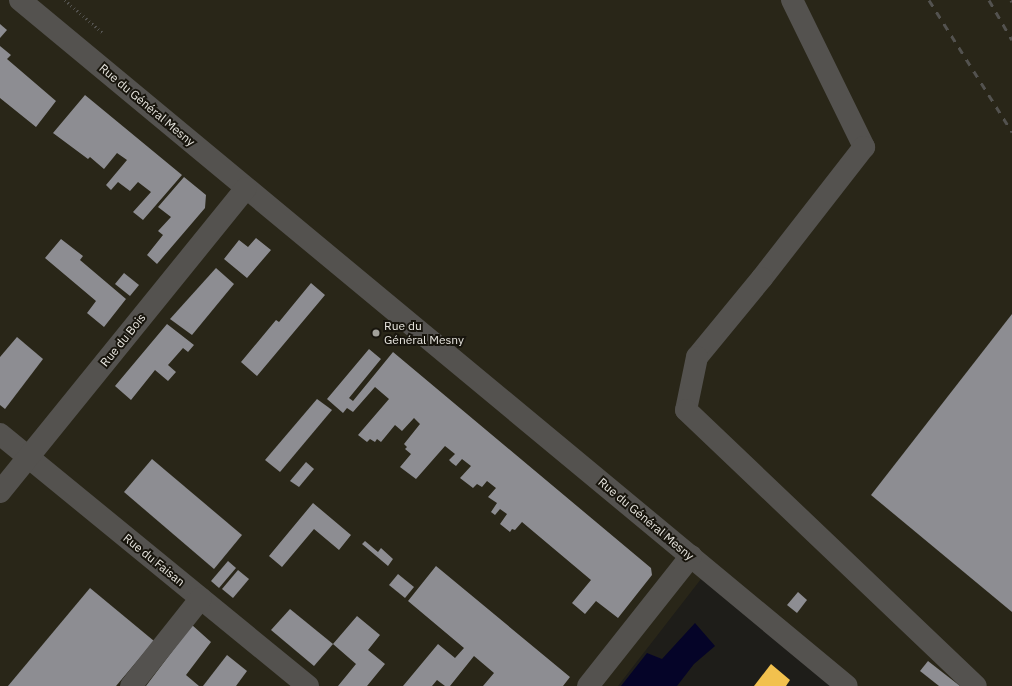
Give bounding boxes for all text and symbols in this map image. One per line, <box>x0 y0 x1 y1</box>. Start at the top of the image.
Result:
street label: Rue du Général Mesny <box>96 61 198 149</box>
street label: Rue du Bois <box>97 311 149 369</box>
place label: Rue du Général Mesny <box>384 319 464 347</box>
marker: Rue du Général Mesny <box>371 328 381 338</box>
street label: Rue du Général Mesny <box>595 475 697 563</box>
street label: Rue du Faisan <box>120 531 188 589</box>

